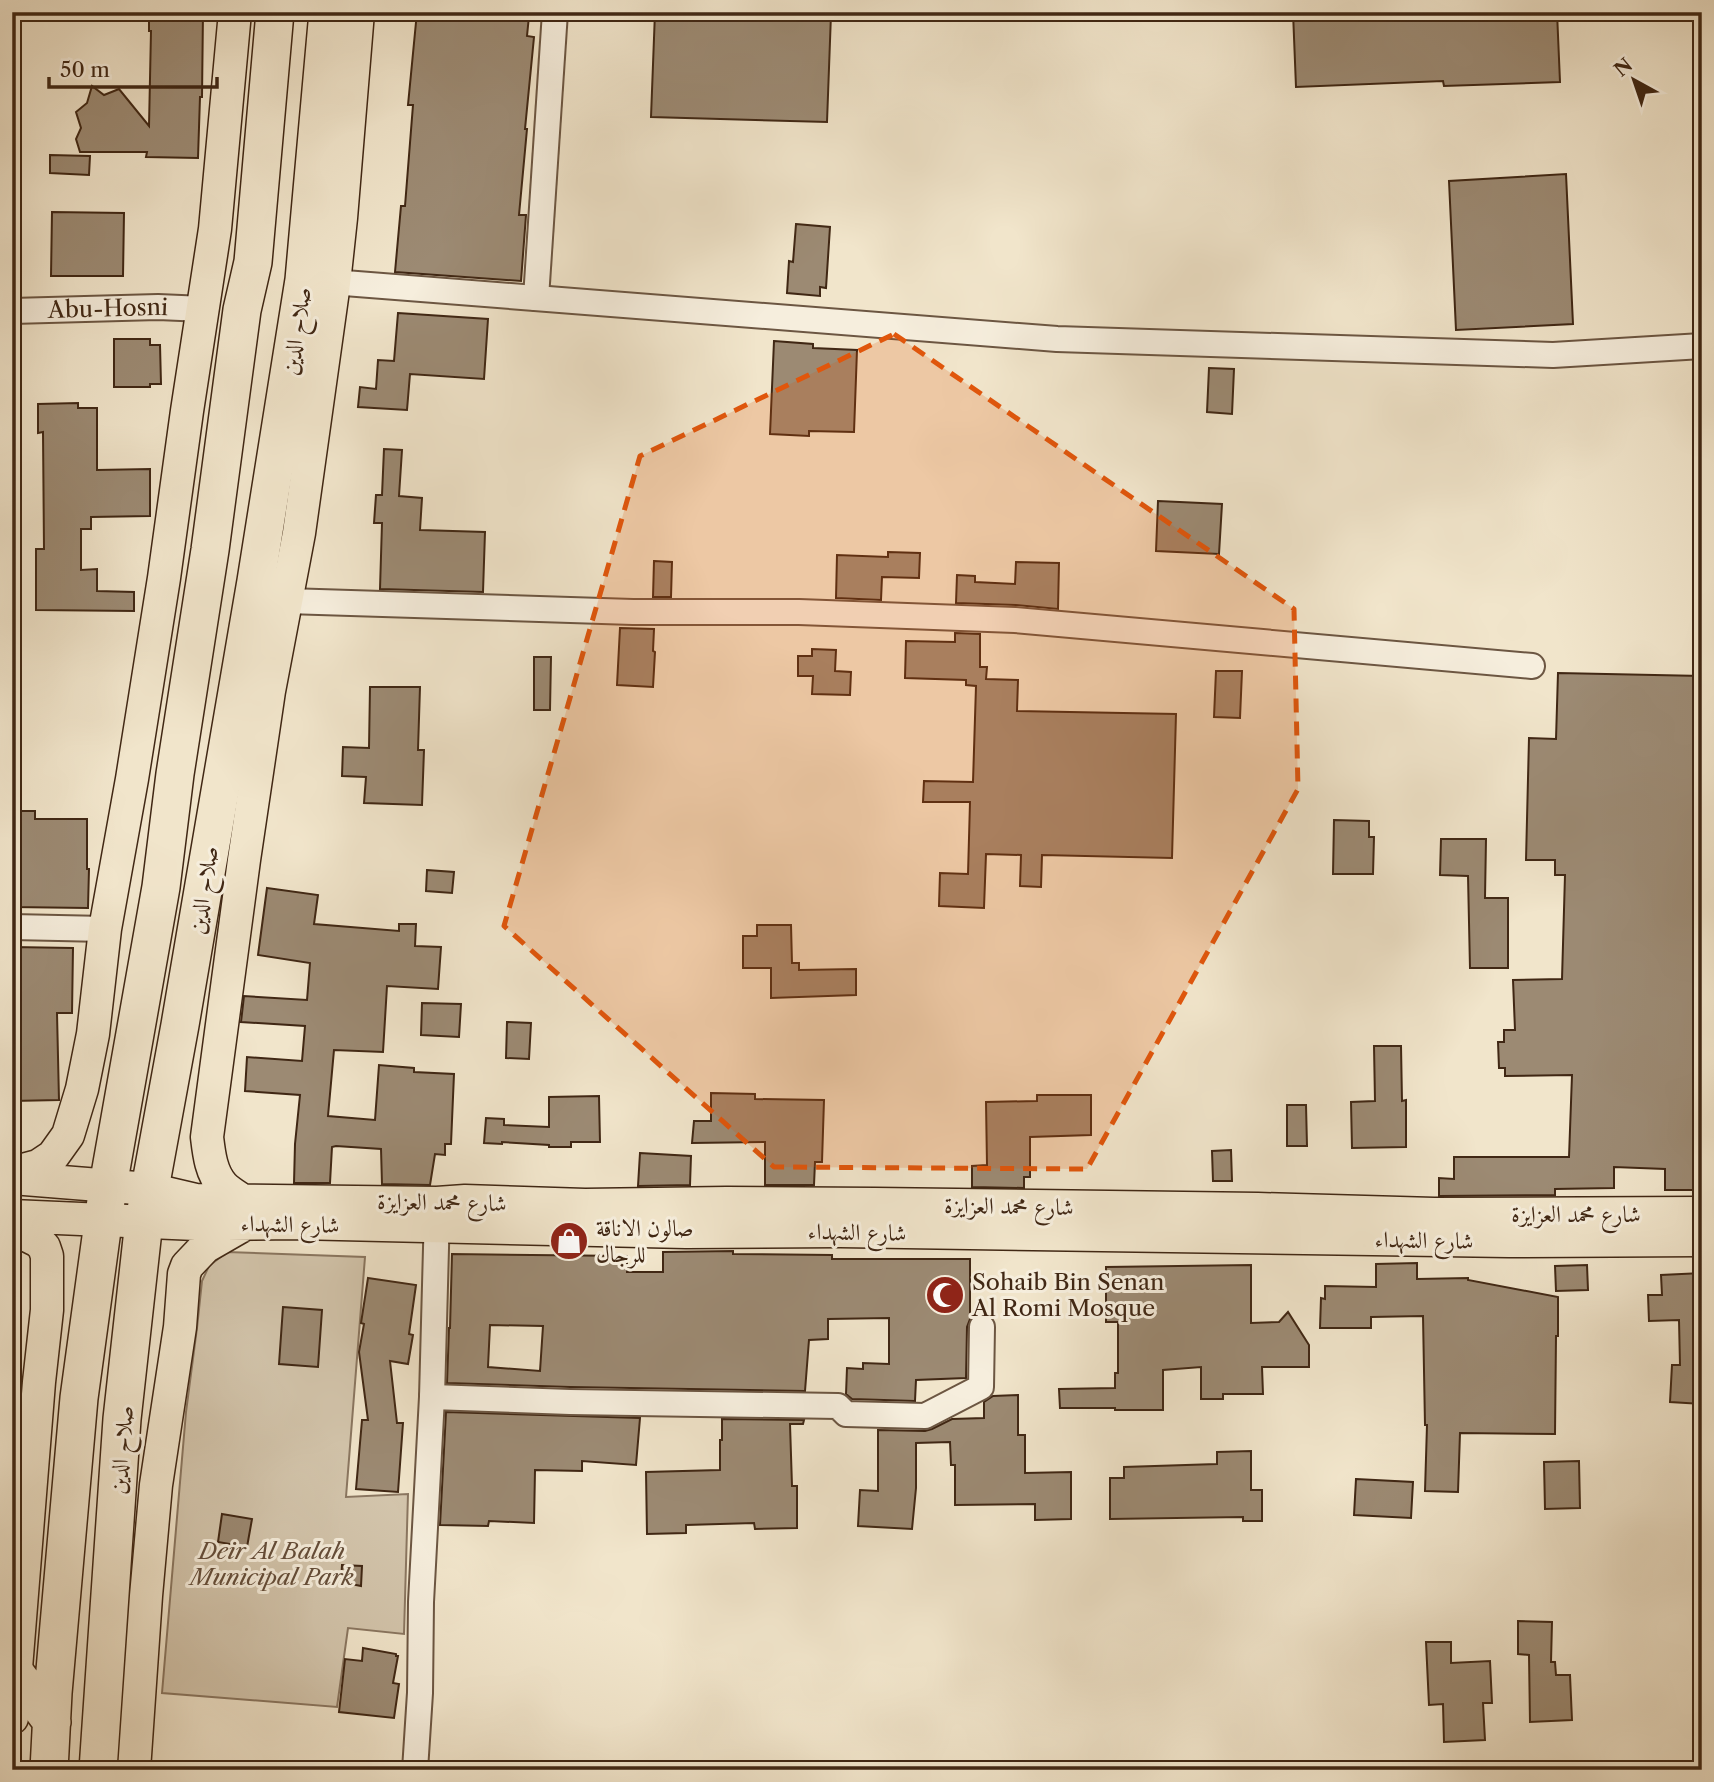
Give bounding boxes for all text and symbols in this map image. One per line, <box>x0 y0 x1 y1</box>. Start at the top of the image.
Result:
scale bar <box>49 46 217 90</box>
north arrow <box>1598 46 1668 116</box>
text: N <box>1610 53 1637 81</box>
text: 50 m <box>60 57 110 82</box>
street label: صلاح الدين <box>275 285 324 378</box>
street label: Abu-Hosni <box>47 293 169 324</box>
street label: صلاح الدين <box>182 844 231 937</box>
street label: شارع محمد العزايزة <box>377 1187 507 1223</box>
street label: شارع محمد العزايزة <box>944 1191 1074 1227</box>
street label: شارع محمد العزايزة <box>1511 1200 1641 1234</box>
street label: شارع الشهداء <box>240 1209 340 1245</box>
place label: صالون الاناقة للرجال <box>596 1214 693 1269</box>
street label: شارع الشهداء <box>807 1217 907 1253</box>
shop icon: صالون الاناقة للرجال <box>548 1220 590 1262</box>
street label: شارع الشهداء <box>1374 1225 1474 1261</box>
place label: Sohaib Bin Senan Al Romi Mosque <box>971 1268 1165 1322</box>
mosque icon: Sohaib Bin Senan Al Romi Mosque <box>924 1274 966 1316</box>
street label: صلاح الدين <box>103 1404 146 1496</box>
park label: Deir Al Balah Municipal Park <box>187 1537 354 1591</box>

